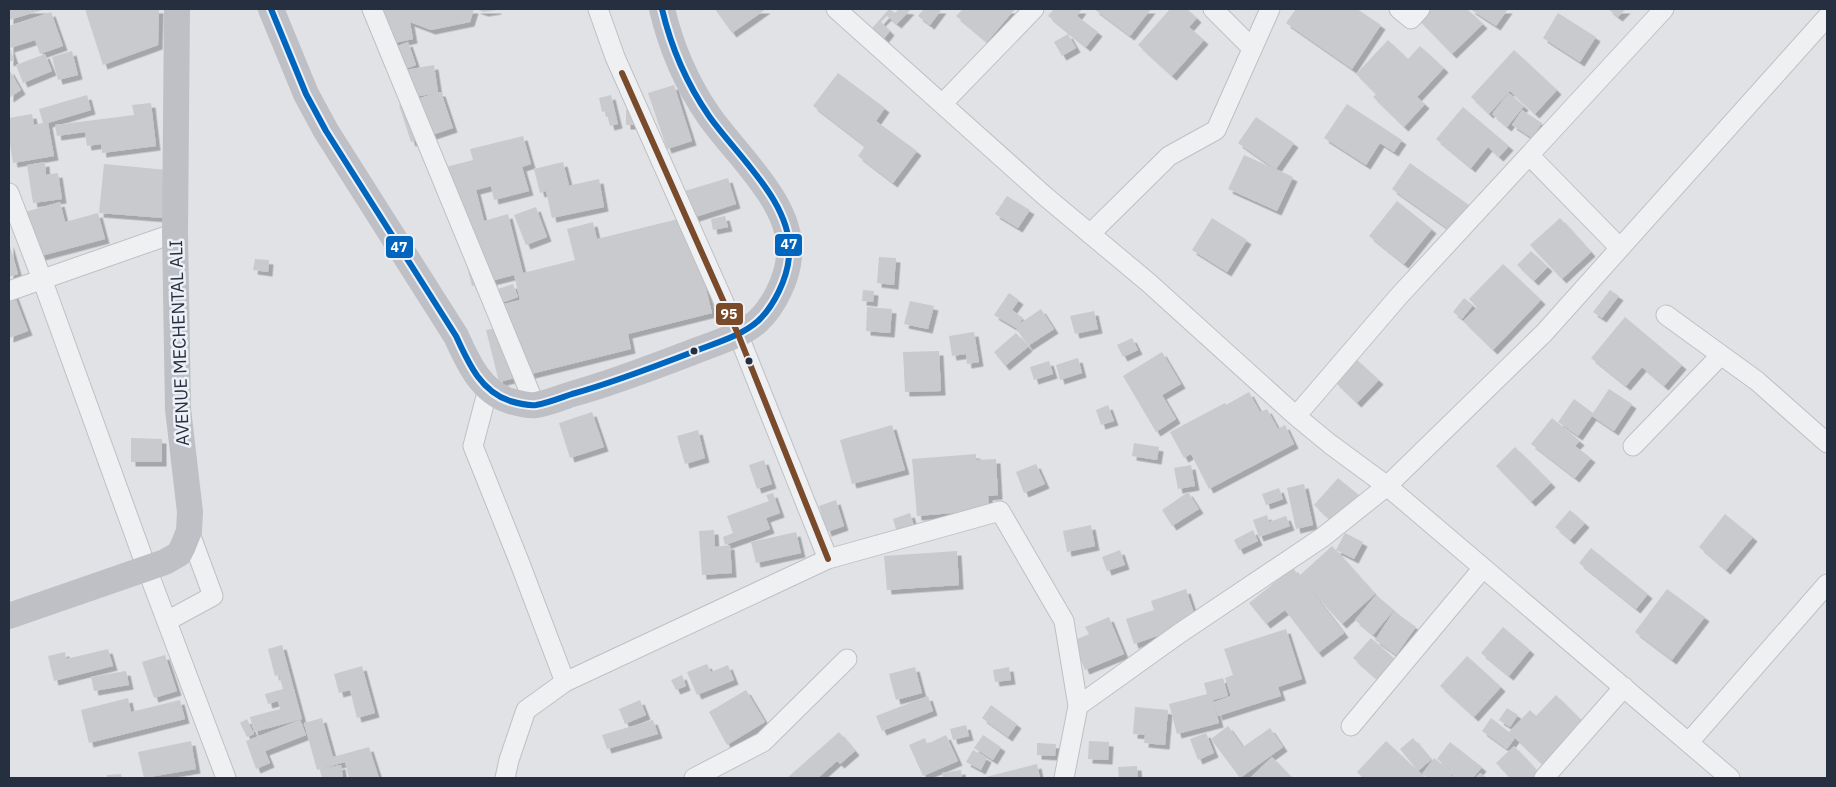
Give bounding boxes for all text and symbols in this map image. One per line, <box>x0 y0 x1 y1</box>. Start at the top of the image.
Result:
line badge: 47 <box>774 233 803 257</box>
line badge: 47 <box>385 235 414 259</box>
text: 47 <box>781 235 797 253</box>
text: 47 <box>391 238 407 256</box>
street label: AVENUE MECHENTAL ALI <box>164 240 194 446</box>
line badge: 95 <box>715 302 744 326</box>
text: 95 <box>721 305 737 323</box>
unlabelled marker <box>689 346 699 356</box>
unlabelled marker <box>744 356 754 366</box>

